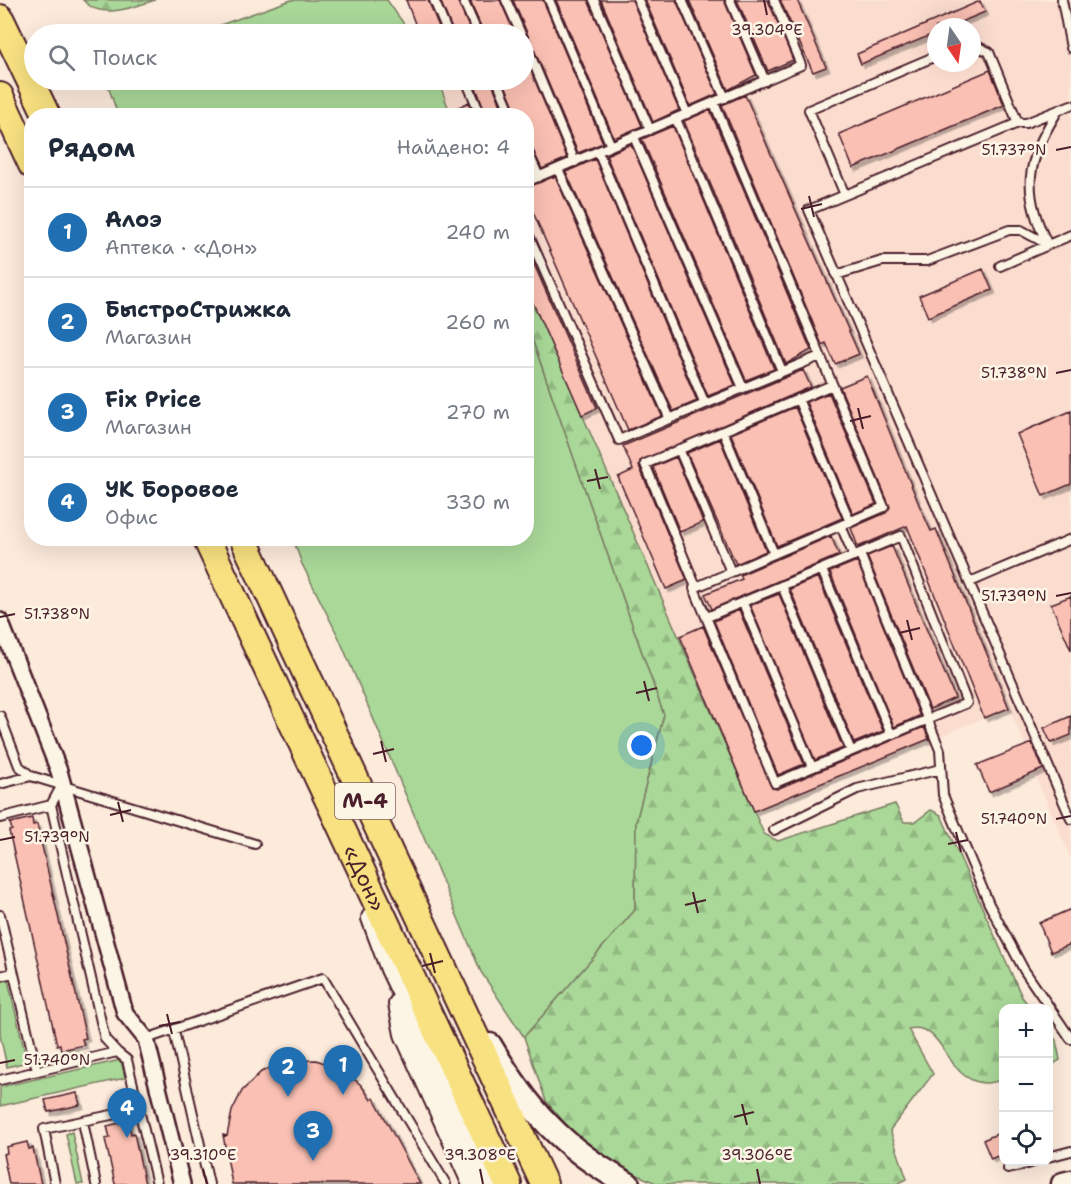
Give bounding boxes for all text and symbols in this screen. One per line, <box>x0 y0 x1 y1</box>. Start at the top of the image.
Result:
north arrow <box>927 18 981 72</box>
text: 39.304°E <box>731 20 803 40</box>
search box <box>24 24 534 90</box>
icon: search <box>45 41 78 74</box>
text: Поиск <box>93 43 157 72</box>
text: Рядом <box>48 130 135 165</box>
text: Найдено: 4 <box>397 134 510 160</box>
text: 51.737°N <box>982 140 1046 160</box>
text: Алоэ <box>105 205 162 234</box>
text: 1 <box>63 219 72 245</box>
text: 240 m <box>445 219 510 245</box>
text: Аптека · «Дон» <box>105 234 257 260</box>
text: БыстроСтрижка <box>105 295 291 324</box>
text: 2 <box>61 309 75 335</box>
text: 260 m <box>445 309 510 335</box>
text: Магазин <box>105 324 192 350</box>
text: 51.738°N <box>981 363 1047 383</box>
text: Fix Price <box>105 385 201 414</box>
text: 3 <box>61 399 75 425</box>
text: 270 m <box>446 399 510 425</box>
text: Магазин <box>105 414 192 440</box>
text: УК Боровое <box>105 475 239 504</box>
text: 4 <box>61 489 75 515</box>
text: 330 m <box>446 489 510 515</box>
text: Офис <box>105 504 158 530</box>
text: 51.739°N <box>981 586 1047 606</box>
text: 51.738°N <box>24 604 90 624</box>
your location <box>627 731 656 760</box>
road number: М-4 <box>335 783 395 819</box>
text: 51.740°N <box>981 809 1047 829</box>
text: 51.739°N <box>24 827 90 847</box>
street label: «Дон» <box>336 840 392 916</box>
map controls <box>999 1004 1053 1166</box>
button: + <box>999 1004 1053 1058</box>
pin: 1 <box>324 1046 362 1095</box>
pin: 2 <box>268 1048 308 1097</box>
text: 51.740°N <box>24 1050 90 1070</box>
button: − <box>999 1058 1053 1112</box>
pin: 4 <box>108 1088 146 1138</box>
pin: 3 <box>294 1112 332 1161</box>
button: locate <box>999 1112 1053 1166</box>
text: 39.310°E <box>170 1145 236 1165</box>
text: 39.308°E <box>444 1145 516 1165</box>
text: 39.306°E <box>721 1145 793 1165</box>

